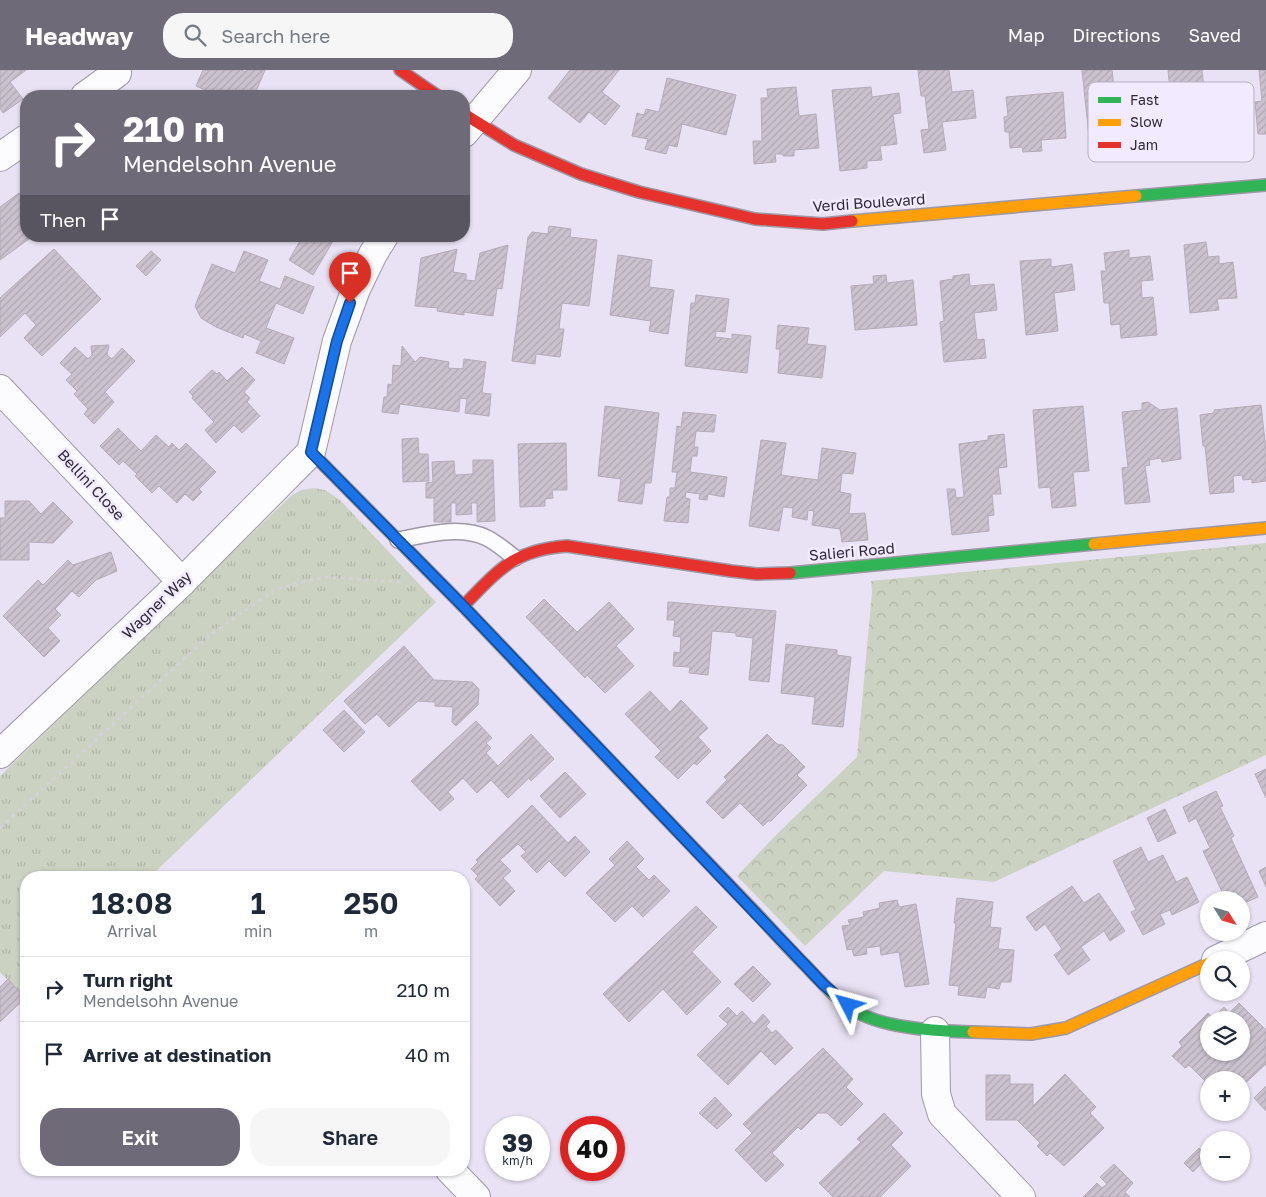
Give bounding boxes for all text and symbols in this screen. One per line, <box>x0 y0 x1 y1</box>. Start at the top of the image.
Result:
search box <box>163 13 513 58</box>
text: Headway <box>25 21 133 50</box>
icon: search <box>181 21 209 49</box>
text: Search here <box>221 24 330 47</box>
text: Map <box>1008 24 1044 46</box>
text: Directions <box>1072 24 1160 46</box>
text: Saved <box>1188 24 1241 46</box>
legend <box>1088 82 1254 162</box>
text: Fast <box>1130 91 1159 108</box>
text: 210 m <box>123 108 225 150</box>
icon: right <box>40 110 105 175</box>
text: Slow <box>1130 113 1163 130</box>
text: Jam <box>1130 136 1158 153</box>
text: Mendelsohn Avenue <box>123 150 337 177</box>
street label: Verdi Boulevard <box>812 189 926 215</box>
icon: arrive <box>96 205 124 233</box>
text: Then <box>40 208 86 231</box>
pin <box>329 252 371 303</box>
icon: arrive <box>336 259 364 287</box>
street label: Bellini Close <box>55 445 129 524</box>
street label: Salieri Road <box>808 538 896 564</box>
street label: Wagner Way <box>118 566 195 642</box>
text: 18:08 <box>91 885 173 921</box>
text: 1 <box>251 885 266 921</box>
text: 250 <box>344 885 399 921</box>
north arrow <box>1200 891 1250 941</box>
map controls <box>1200 891 1250 1181</box>
text: Arrival <box>107 921 157 941</box>
text: min <box>244 921 272 941</box>
text: m <box>364 921 378 941</box>
button: search <box>1200 951 1250 1001</box>
text: Turn right <box>83 968 173 991</box>
icon: right <box>40 975 68 1003</box>
text: 210 m <box>396 978 450 1001</box>
position arrow <box>821 978 873 1030</box>
text: Mendelsohn Avenue <box>83 991 238 1011</box>
button: layers <box>1200 1011 1250 1061</box>
icon: arrive <box>40 1040 68 1068</box>
text: Arrive at destination <box>83 1043 271 1066</box>
text: 40 m <box>405 1043 450 1066</box>
button: + <box>1200 1071 1250 1121</box>
button: Exit <box>40 1108 240 1166</box>
button: Share <box>250 1108 450 1166</box>
speed limit sign: 40 <box>560 1116 625 1181</box>
text: 39 <box>502 1127 533 1158</box>
button: − <box>1200 1131 1250 1181</box>
text: km/h <box>502 1153 533 1168</box>

